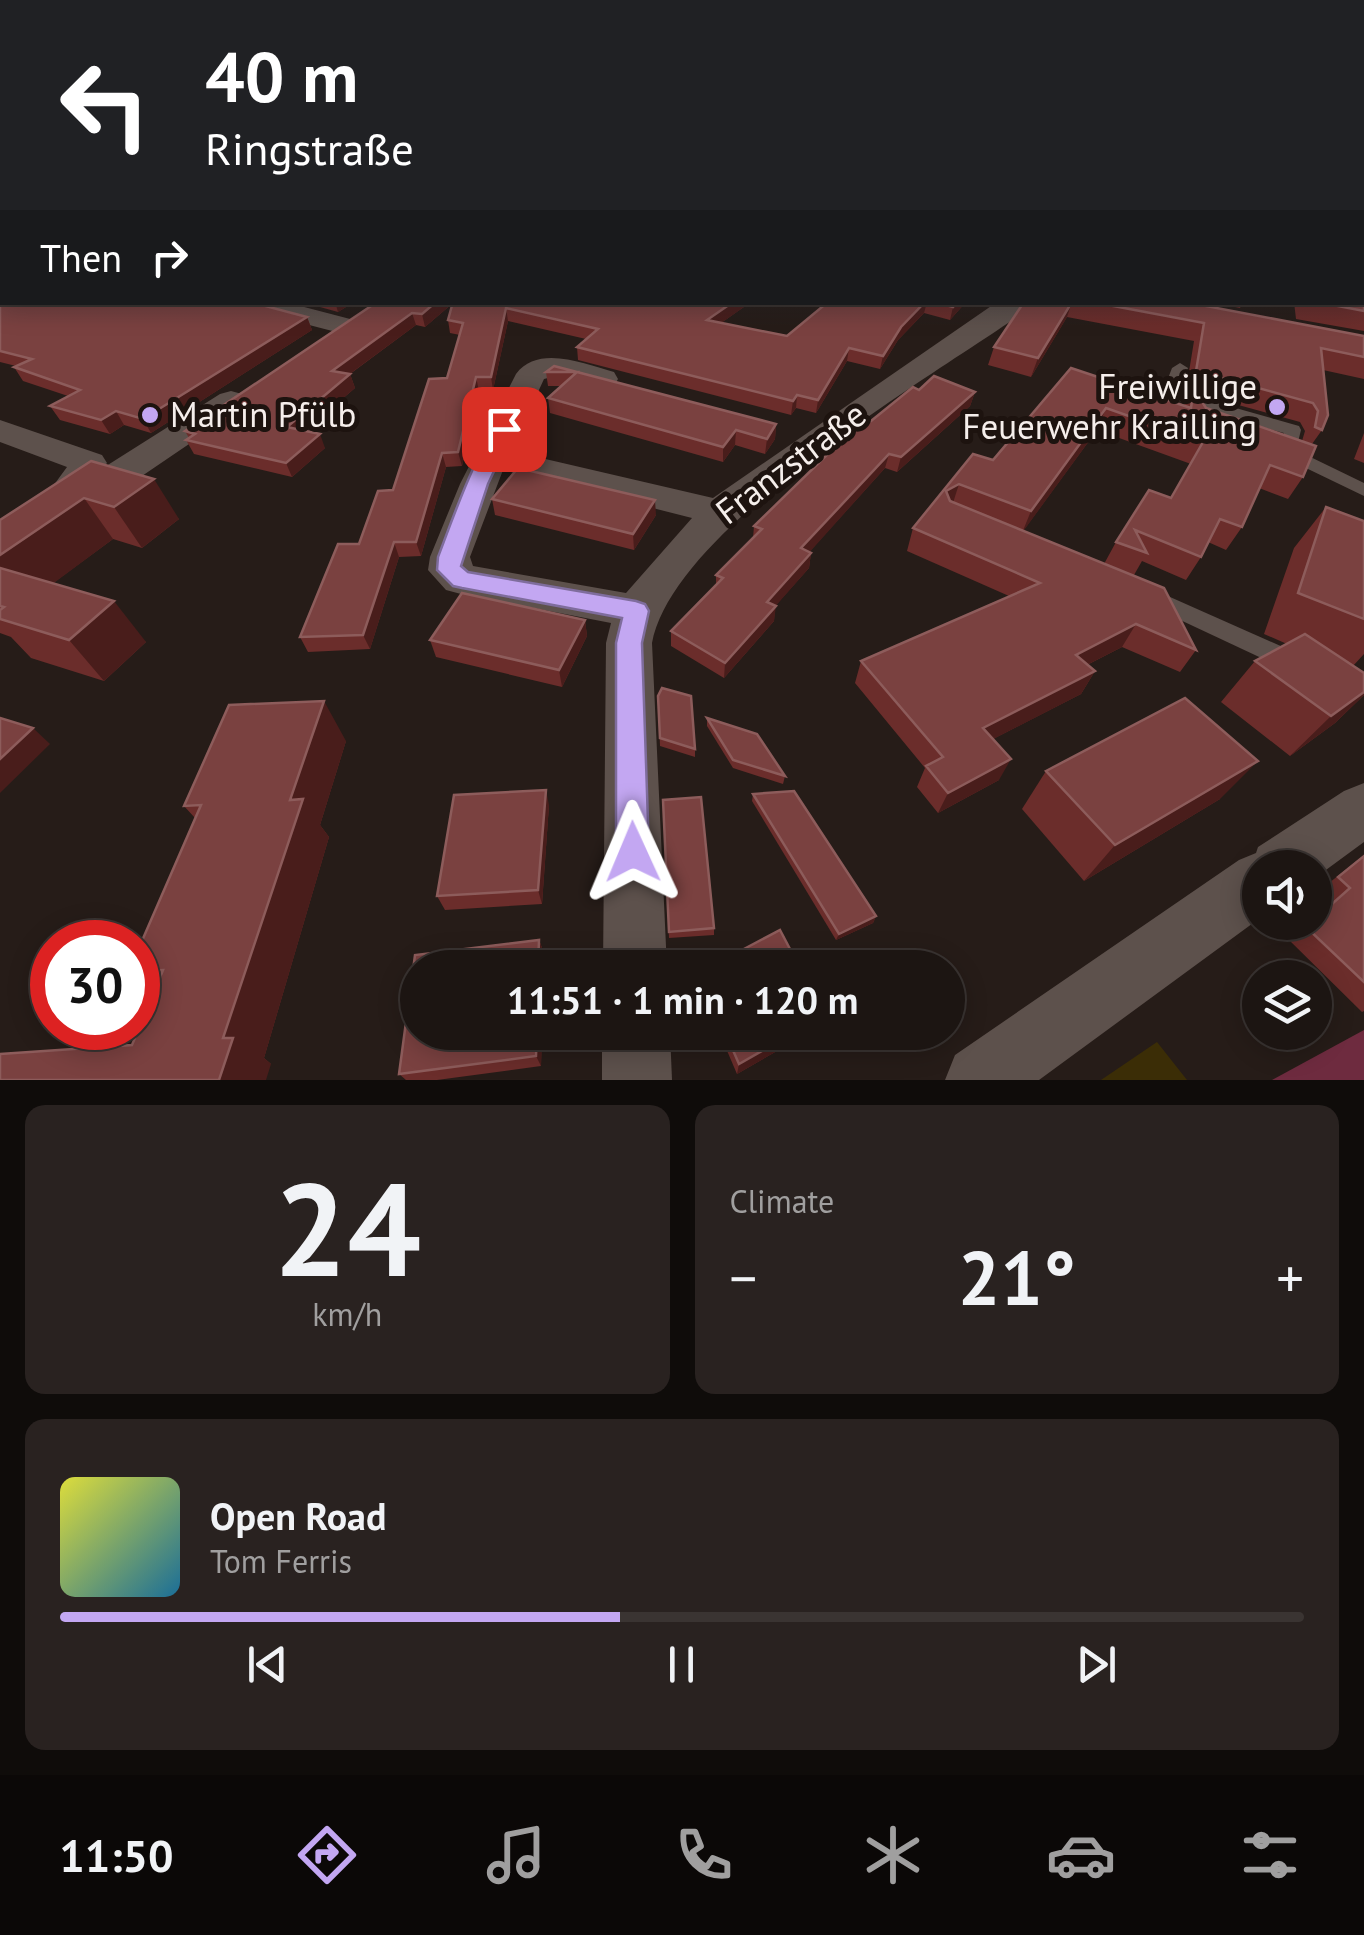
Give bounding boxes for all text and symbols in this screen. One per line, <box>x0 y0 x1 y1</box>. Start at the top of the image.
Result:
text: 40 m <box>205 31 358 121</box>
icon: left <box>40 40 170 170</box>
text: Ringstraße <box>205 119 414 177</box>
icon: right <box>142 230 197 285</box>
text: Then <box>40 233 122 282</box>
place label: Freiwillige Feuerwehr Krailling <box>962 363 1257 449</box>
pin <box>462 387 547 472</box>
place label: Martin Pfülb <box>170 391 356 437</box>
street label: Franzstraße <box>706 391 875 534</box>
marker: Freiwillige Feuerwehr Krailling <box>1266 396 1288 418</box>
icon: arrive <box>477 402 532 457</box>
marker: Martin Pfülb <box>139 404 161 426</box>
position arrow <box>581 800 685 904</box>
map controls <box>1242 850 1332 1050</box>
button: sound <box>1242 850 1332 940</box>
speed limit sign: 30 <box>30 920 160 1050</box>
button: layers <box>1242 960 1332 1050</box>
text: 11:51 · 1 min · 120 m <box>507 975 858 1024</box>
text: 24 <box>274 1144 421 1312</box>
text: Climate <box>730 1180 834 1222</box>
text: 21° <box>958 1229 1076 1326</box>
text: − <box>730 1242 757 1313</box>
text: + <box>1276 1242 1304 1313</box>
text: km/h <box>312 1293 382 1335</box>
text: Open Road <box>210 1491 386 1540</box>
text: Tom Ferris <box>210 1540 352 1582</box>
icon: previous <box>240 1637 295 1692</box>
icon: pause <box>654 1637 709 1692</box>
icon: next <box>1069 1637 1124 1692</box>
icon: directions <box>292 1820 362 1890</box>
icon: music <box>481 1820 551 1890</box>
icon: phone <box>669 1820 739 1890</box>
icon: climate <box>858 1820 928 1890</box>
icon: car <box>1046 1820 1116 1890</box>
icon: filters <box>1235 1820 1305 1890</box>
text: 11:50 <box>59 1826 173 1884</box>

